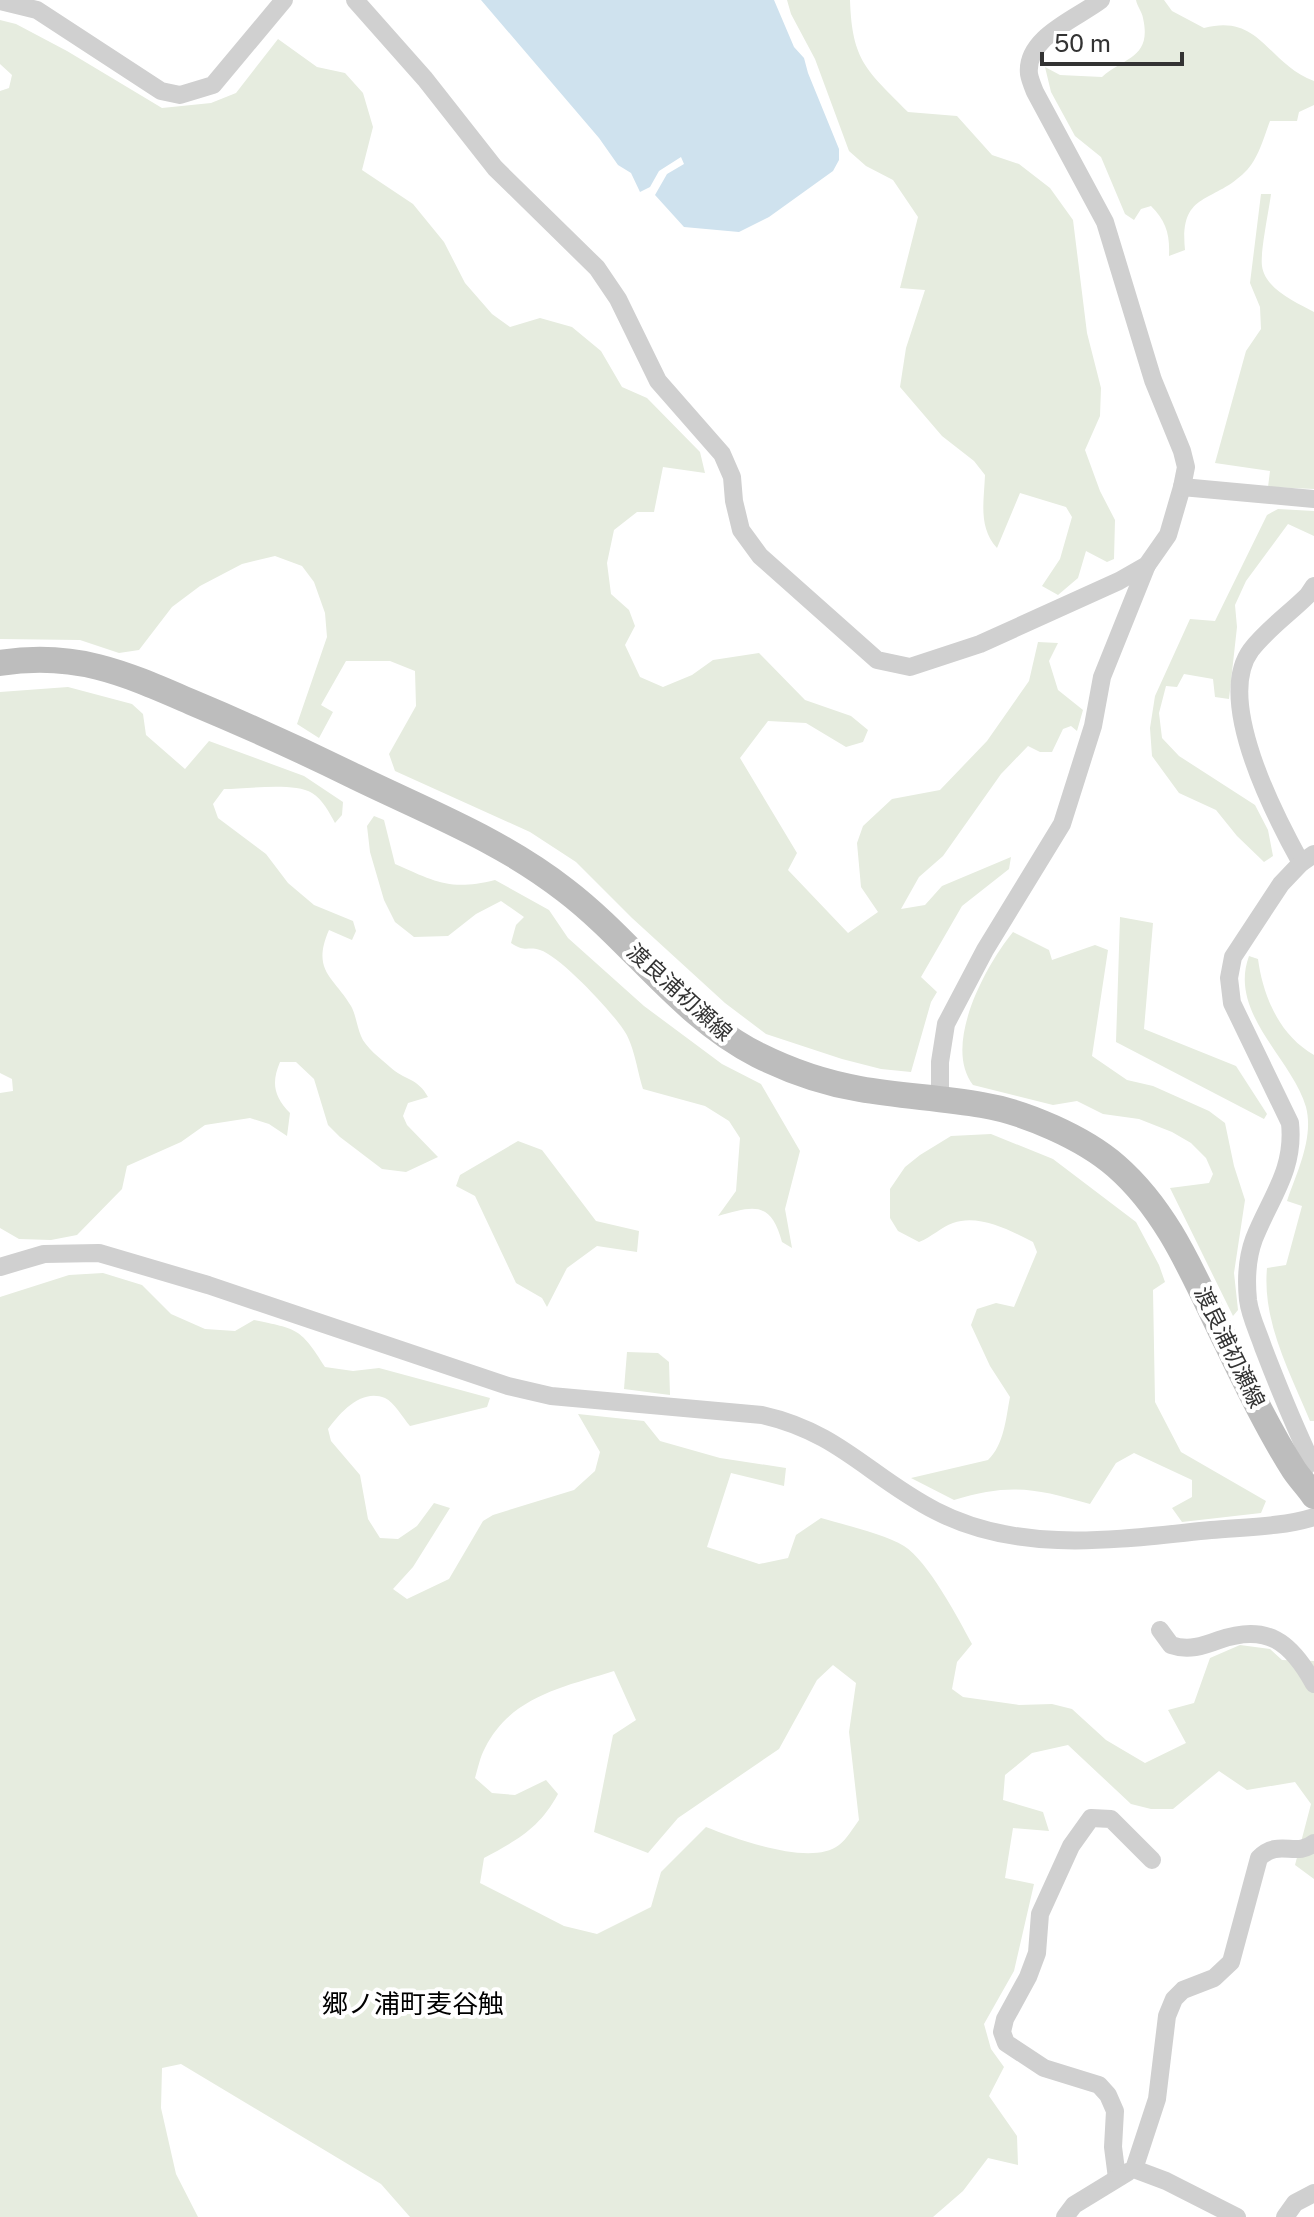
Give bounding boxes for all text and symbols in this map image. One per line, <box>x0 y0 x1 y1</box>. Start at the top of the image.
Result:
scale bar <box>1042 16 1182 66</box>
text: 50 m <box>1054 29 1111 57</box>
street label: 渡良浦初瀬線 <box>622 938 738 1046</box>
street label: 渡良浦初瀬線 <box>1189 1282 1271 1412</box>
district label: 郷ノ浦町麦谷触 <box>322 1988 504 2019</box>

